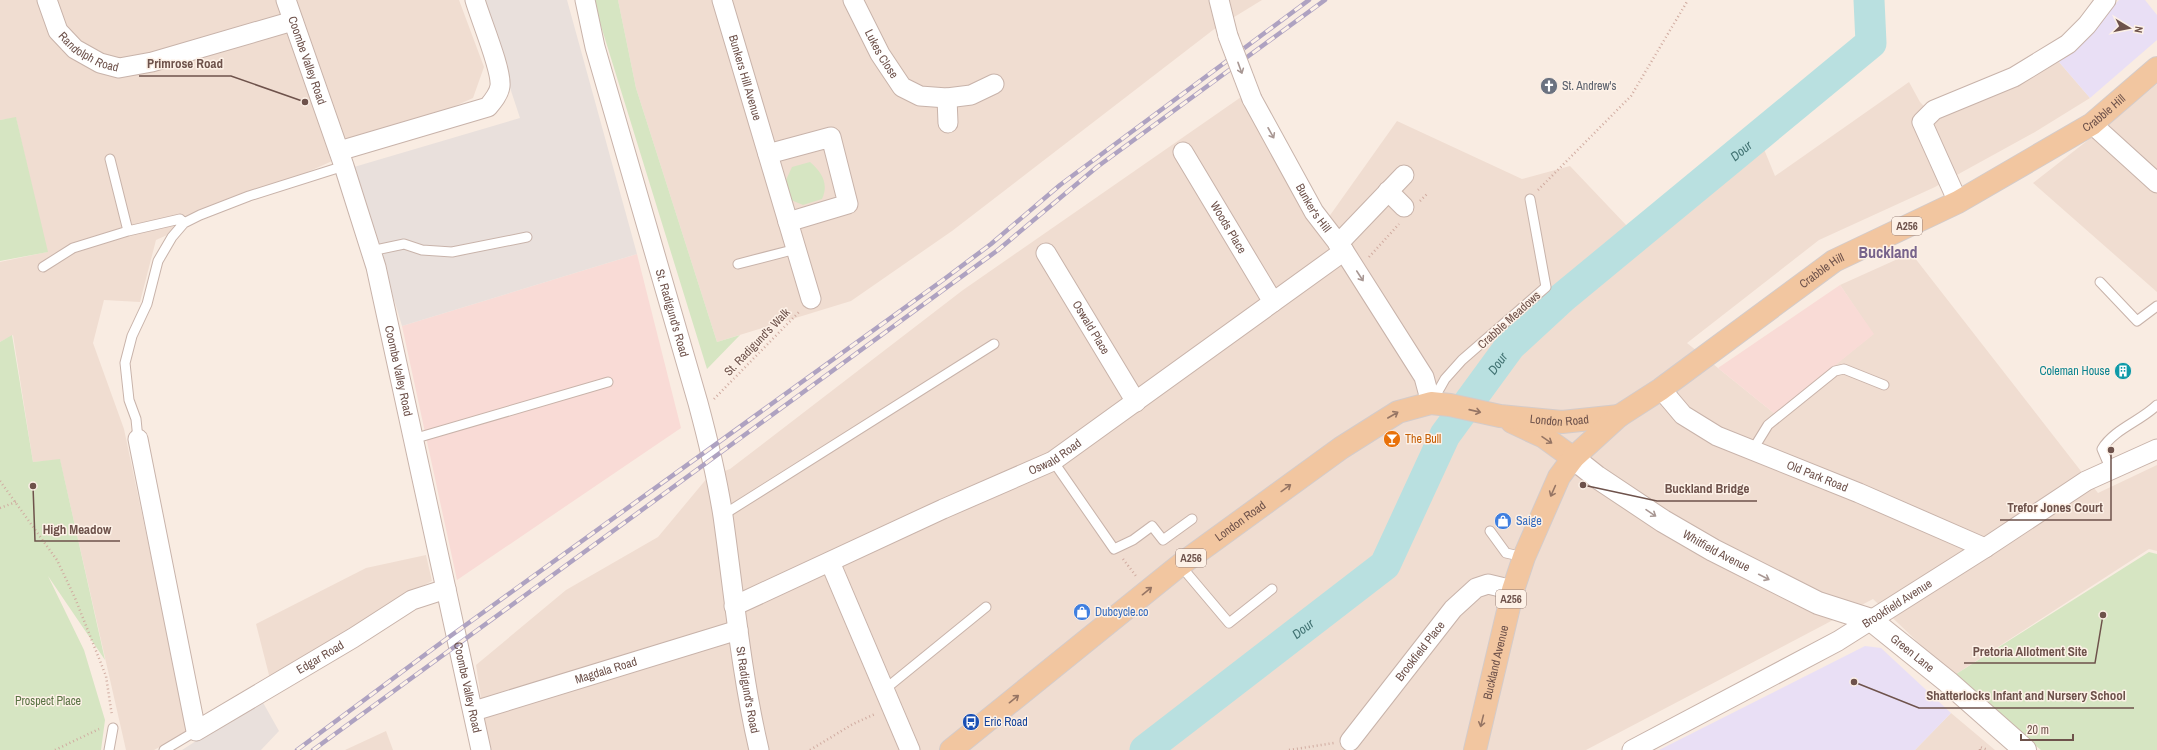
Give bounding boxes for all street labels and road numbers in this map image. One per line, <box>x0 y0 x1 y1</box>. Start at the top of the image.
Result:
street label: Coombe Valley Road <box>284 14 330 107</box>
street label: Lukes Close <box>861 27 902 82</box>
street label: Randolph Road <box>55 28 120 76</box>
street label: Bunkers Hill Avenue <box>725 33 765 122</box>
street label: Crabble Hill <box>2080 91 2129 136</box>
street label: Bunker's Hill <box>1292 181 1335 236</box>
street label: Woods Place <box>1207 199 1250 256</box>
road number: A256 <box>1892 217 1922 235</box>
street label: Crabble Hill <box>1796 249 1847 292</box>
street label: St. Radigund's Road <box>652 267 692 359</box>
street label: Crabble Meadows <box>1474 287 1544 352</box>
street label: Oswald Place <box>1069 298 1113 357</box>
street label: St. Radigund's Walk <box>721 305 794 379</box>
street label: Coombe Valley Road <box>381 324 416 418</box>
street label: London Road <box>1529 411 1590 430</box>
street label: Oswald Road <box>1026 435 1085 479</box>
street label: Old Park Road <box>1784 457 1850 496</box>
street label: London Road <box>1212 497 1269 545</box>
street label: Whitfield Avenue <box>1680 526 1753 575</box>
road number: A256 <box>1176 549 1206 567</box>
street label: Brookfield Avenue <box>1859 575 1935 632</box>
road number: A256 <box>1496 590 1526 608</box>
street label: Brookfield Place <box>1392 618 1449 684</box>
street label: Buckland Avenue <box>1479 624 1512 701</box>
street label: Green Lane <box>1887 631 1938 676</box>
street label: Edgar Road <box>293 637 347 678</box>
street label: Coombe Valley Road <box>450 641 485 734</box>
street label: St Radigund's Road <box>732 645 763 735</box>
street label: Magdala Road <box>573 653 639 688</box>

